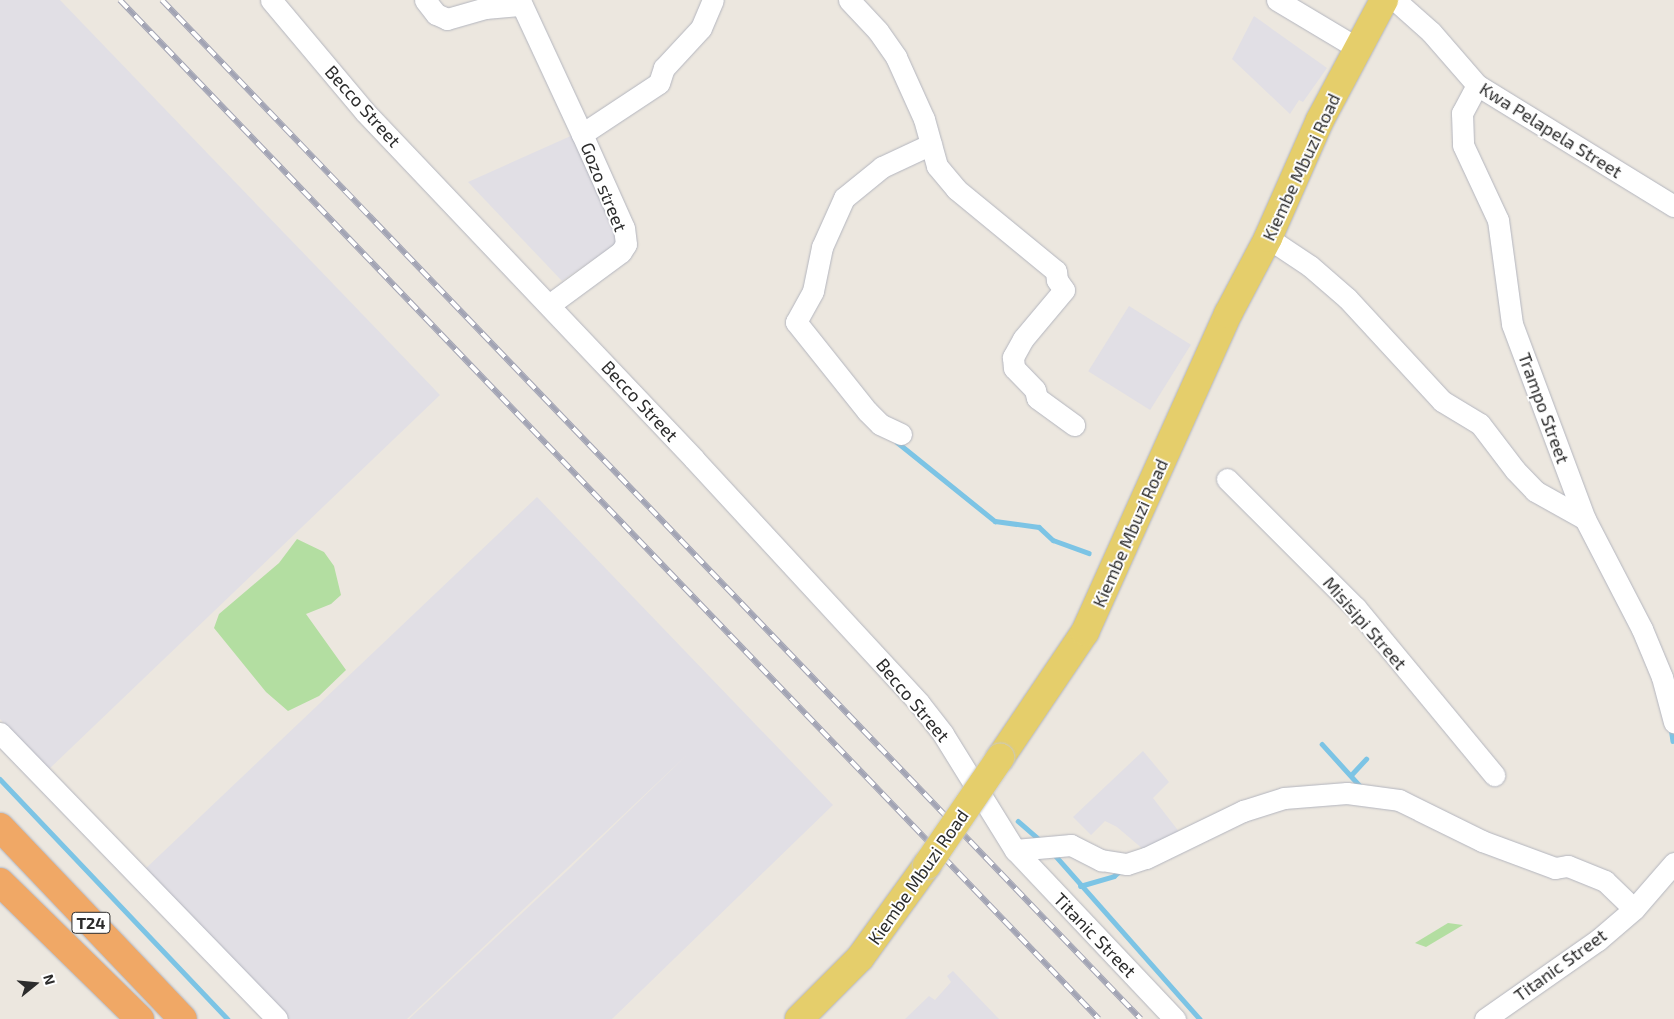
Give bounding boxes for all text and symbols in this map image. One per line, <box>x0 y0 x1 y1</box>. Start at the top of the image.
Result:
street label: Becco Street <box>321 61 405 151</box>
street label: Kwa Pelapela Street <box>1476 77 1626 183</box>
street label: Kiembe Mbuzi Road <box>1257 90 1345 244</box>
street label: Gozo street <box>576 139 632 235</box>
street label: Trampo Street <box>1514 350 1574 466</box>
street label: Becco Street <box>597 356 683 446</box>
street label: Kiembe Mbuzi Road <box>1088 456 1172 610</box>
street label: Misisipi Street <box>1319 572 1411 674</box>
street label: Becco Street <box>872 654 954 746</box>
street label: Kiembe Mbuzi Road <box>863 805 973 949</box>
street label: Titanic Street <box>1049 888 1141 982</box>
road number: T24 <box>71 910 111 936</box>
street label: Titanic Street <box>1509 924 1611 1006</box>
north arrow <box>10 959 60 1009</box>
text: N <box>40 972 59 987</box>

